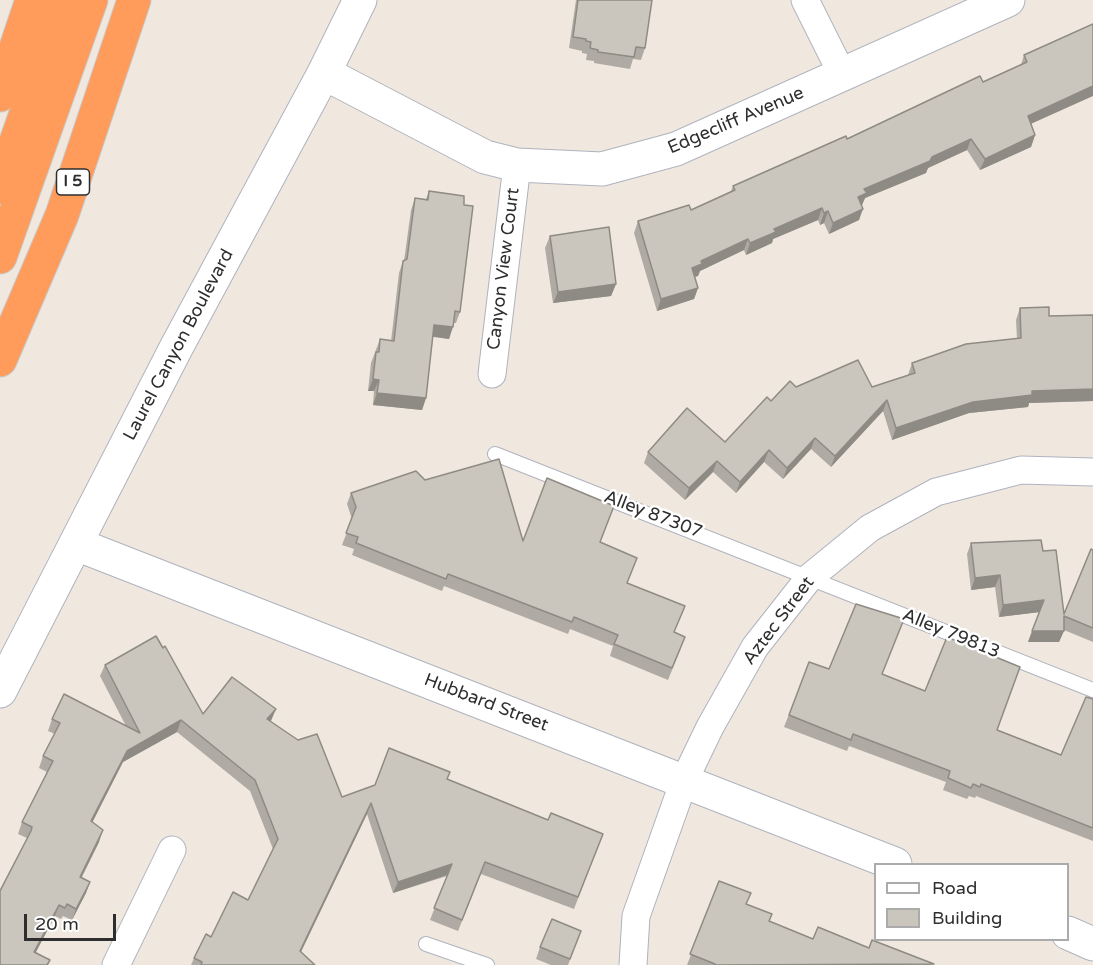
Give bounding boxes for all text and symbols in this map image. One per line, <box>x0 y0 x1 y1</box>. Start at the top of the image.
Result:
street label: Edgecliff Avenue <box>665 83 807 159</box>
road number: I 5 <box>56 169 90 195</box>
street label: Canyon View Court <box>483 187 525 351</box>
street label: Laurel Canyon Boulevard <box>119 246 239 444</box>
street label: Alley 87307 <box>601 486 705 544</box>
street label: Aztec Street <box>739 573 819 669</box>
street label: Alley 79813 <box>899 605 1003 663</box>
street label: Hubbard Street <box>421 669 551 737</box>
legend <box>874 863 1069 941</box>
text: Road <box>932 877 977 899</box>
scale bar <box>27 902 118 940</box>
text: Building <box>932 907 1002 929</box>
text: 20 m <box>35 913 79 935</box>

